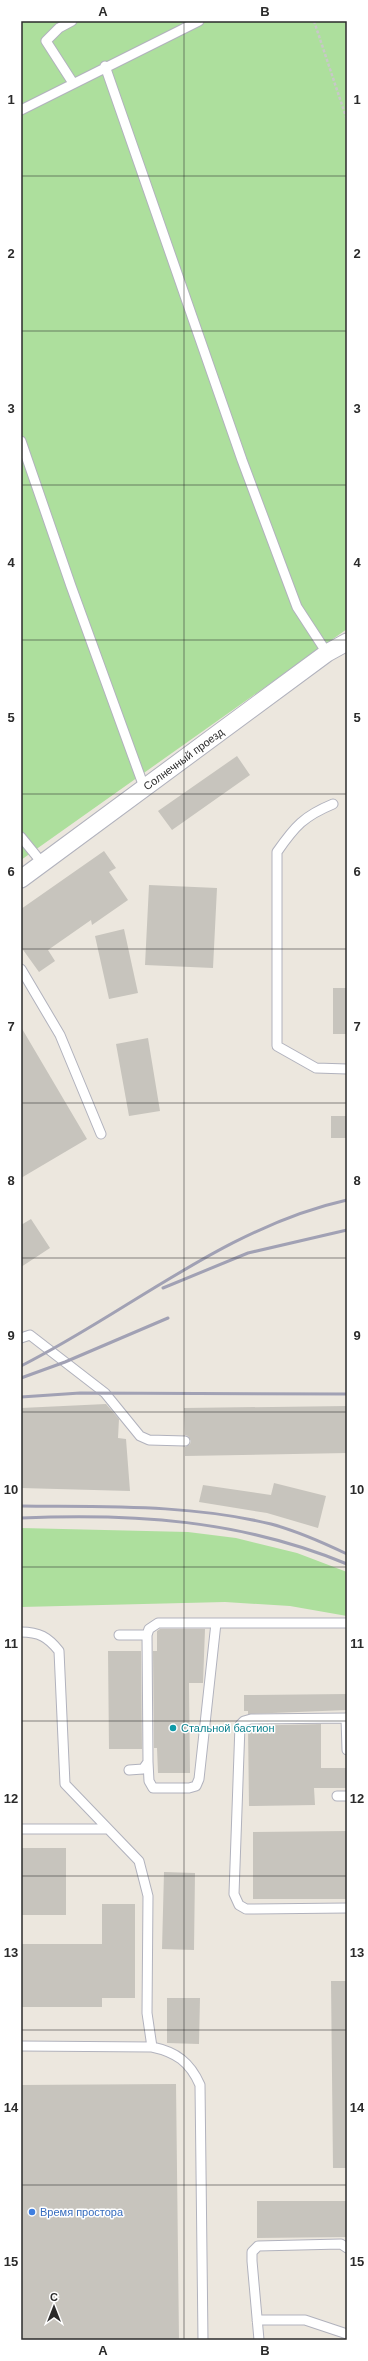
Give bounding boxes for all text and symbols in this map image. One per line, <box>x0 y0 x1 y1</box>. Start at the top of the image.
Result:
text: A <box>98 4 108 19</box>
text: B <box>260 4 270 19</box>
text: 1 <box>7 92 15 107</box>
text: 1 <box>353 92 361 107</box>
text: 2 <box>7 246 15 261</box>
text: 2 <box>353 246 361 261</box>
text: 3 <box>7 401 15 416</box>
text: 3 <box>353 401 361 416</box>
text: 4 <box>7 555 15 570</box>
text: 4 <box>353 555 361 570</box>
text: 5 <box>7 710 15 725</box>
text: 5 <box>353 710 361 725</box>
street label: Солнечный проезд <box>141 725 226 792</box>
text: 6 <box>7 864 15 879</box>
text: 6 <box>353 864 361 879</box>
text: 7 <box>7 1019 15 1034</box>
text: 7 <box>353 1019 361 1034</box>
text: 8 <box>7 1173 15 1188</box>
text: 8 <box>353 1173 361 1188</box>
text: 9 <box>7 1328 15 1343</box>
text: 9 <box>353 1328 361 1343</box>
text: 10 <box>4 1482 18 1497</box>
text: 10 <box>350 1482 364 1497</box>
text: 11 <box>4 1636 18 1651</box>
text: 11 <box>350 1636 364 1651</box>
place label: Стальной бастион <box>181 1722 275 1734</box>
marker: Стальной бастион <box>168 1723 178 1733</box>
text: 12 <box>4 1791 18 1806</box>
text: 12 <box>350 1791 364 1806</box>
text: 13 <box>4 1945 18 1960</box>
text: 13 <box>350 1945 364 1960</box>
text: 14 <box>4 2100 19 2115</box>
text: 14 <box>350 2100 365 2115</box>
place label: Время простора <box>40 2206 124 2218</box>
marker: Время простора <box>27 2207 37 2217</box>
text: 15 <box>4 2254 18 2269</box>
text: 15 <box>350 2254 364 2269</box>
north arrow <box>34 2287 74 2327</box>
text: С <box>50 2291 58 2303</box>
text: A <box>98 2343 108 2358</box>
text: B <box>260 2343 270 2358</box>

